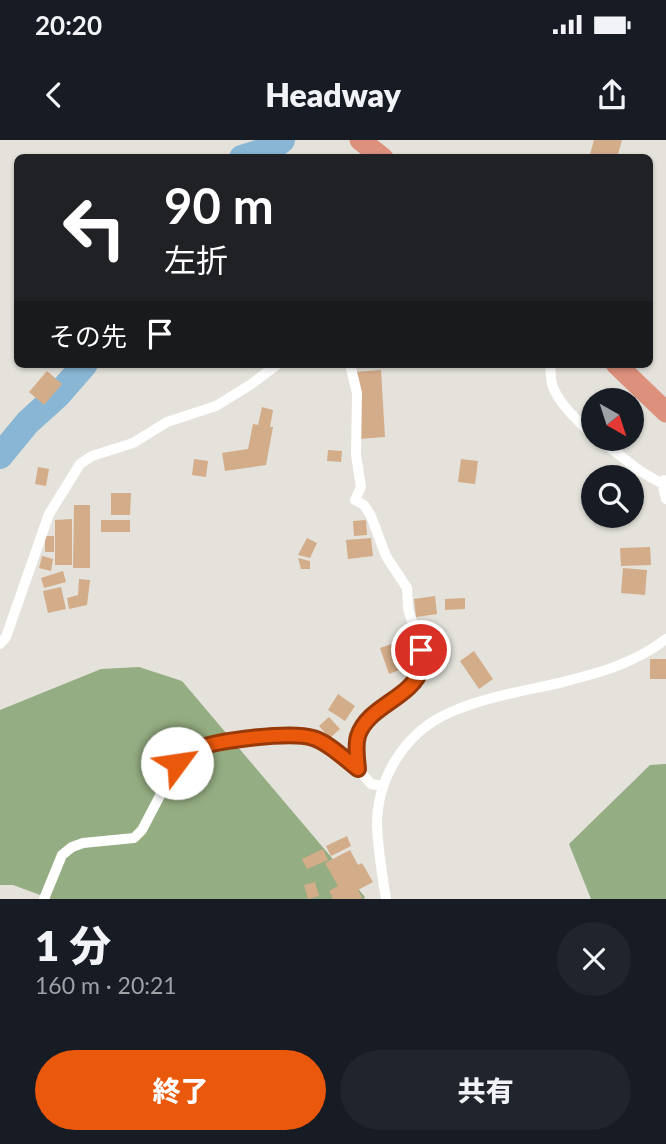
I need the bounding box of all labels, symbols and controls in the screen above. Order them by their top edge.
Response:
text: 20:20 [35,9,102,41]
text: Headway [265,75,401,114]
icon: back [35,76,73,114]
icon: share [593,76,631,114]
text: 90 m [164,176,274,234]
icon: left [49,182,140,273]
text: 左折 [164,240,228,279]
icon: arrive [141,315,179,353]
text: その先 [49,320,127,352]
north arrow [581,388,644,452]
map controls [581,388,644,528]
button: search [581,465,644,528]
pin [391,620,451,680]
icon: arrive [402,631,440,669]
position arrow [140,726,214,800]
text: 1 分 [35,920,111,970]
button: close [557,922,631,996]
text: 160 m · 20:21 [35,971,177,999]
button: 終了 [35,1050,326,1130]
button: 共有 [340,1050,631,1130]

